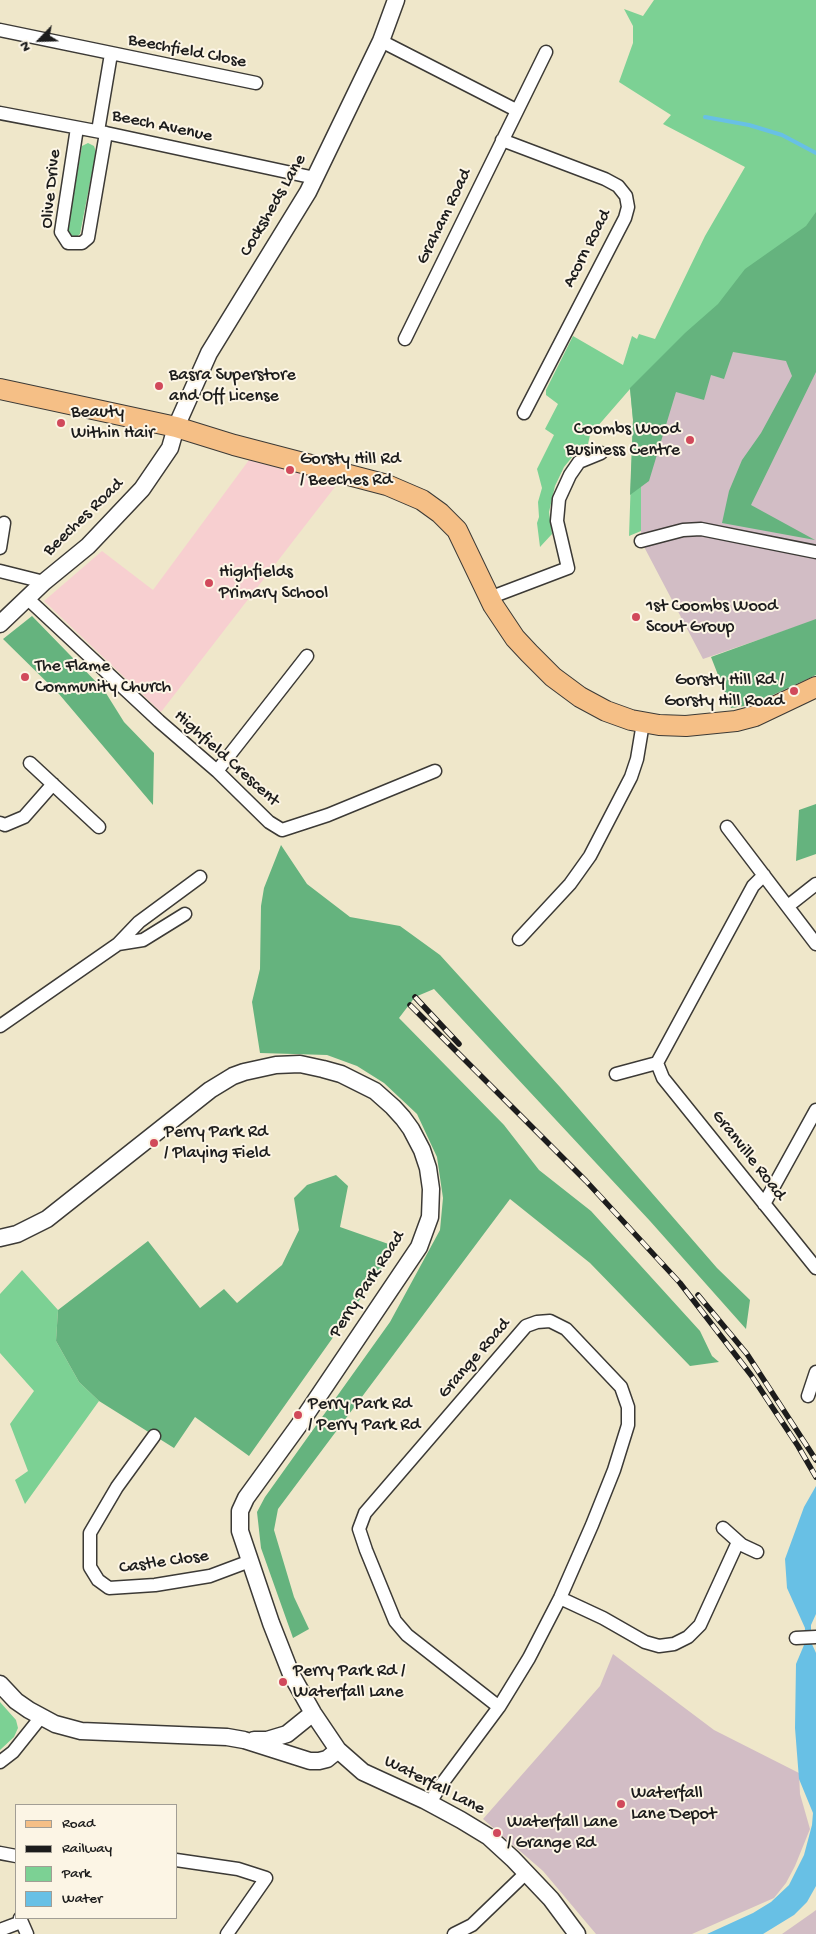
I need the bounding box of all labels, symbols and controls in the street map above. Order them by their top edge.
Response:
north arrow [15,15,65,65]
street label: Beechfield Close [126,30,248,74]
text: N [16,39,35,54]
street label: Beech Avenue [110,106,214,148]
street label: Olive Drive [37,148,67,230]
street label: Cocksheds Lane [236,151,312,261]
street label: Graham Road [413,166,477,268]
street label: Acorn Road [559,206,617,292]
place label: Basra Superstore and Off License [169,365,296,408]
marker: Basra Superstore and Off License [153,380,165,392]
place label: Beauty Within Hair [71,402,154,444]
marker: Beauty Within Hair [55,417,67,429]
place label: Coombs Wood Business Centre [566,419,680,462]
marker: Coombs Wood Business Centre [684,434,696,446]
place label: Gorsty Hill Rd / Beeches Rd [300,449,401,492]
marker: Gorsty Hill Rd / Beeches Rd [284,464,296,476]
street label: Beeches Road [39,474,129,562]
place label: Highfields Primary School [219,562,328,604]
marker: Highfields Primary School [203,577,215,589]
place label: 1st Coombs Wood Scout Group [646,596,778,638]
marker: 1st Coombs Wood Scout Group [630,611,642,623]
place label: The Flame Community Church [35,656,171,699]
place label: Gorsty Hill Rd / Gorsty Hill Road [664,670,784,712]
marker: The Flame Community Church [19,671,31,683]
marker: Gorsty Hill Rd / Gorsty Hill Road [788,685,800,697]
street label: Highfield Crescent [169,706,283,812]
street label: Granville Road [706,1106,790,1206]
place label: Perry Park Rd / Playing Field [164,1122,269,1164]
marker: Perry Park Rd / Playing Field [148,1137,160,1149]
street label: Perry Park Road [325,1228,411,1342]
street label: Grange Road [434,1314,516,1404]
place label: Perry Park Rd / Perry Park Rd [308,1394,420,1436]
marker: Perry Park Rd / Perry Park Rd [292,1409,304,1421]
street label: Castle Close [118,1546,210,1580]
place label: Perry Park Rd / Waterfall Lane [293,1661,405,1704]
marker: Perry Park Rd / Waterfall Lane [277,1676,289,1688]
street label: Waterfall Lane [380,1751,488,1821]
place label: Waterfall Lane Depot [631,1783,716,1826]
marker: Waterfall Lane Depot [615,1798,627,1810]
legend [15,1804,178,1919]
place label: Waterfall Lane / Grange Rd [507,1812,617,1855]
text: Road [62,1815,95,1833]
marker: Waterfall Lane / Grange Rd [491,1827,503,1839]
text: Railway [62,1840,112,1858]
text: Park [62,1865,91,1883]
text: Water [62,1890,102,1908]

